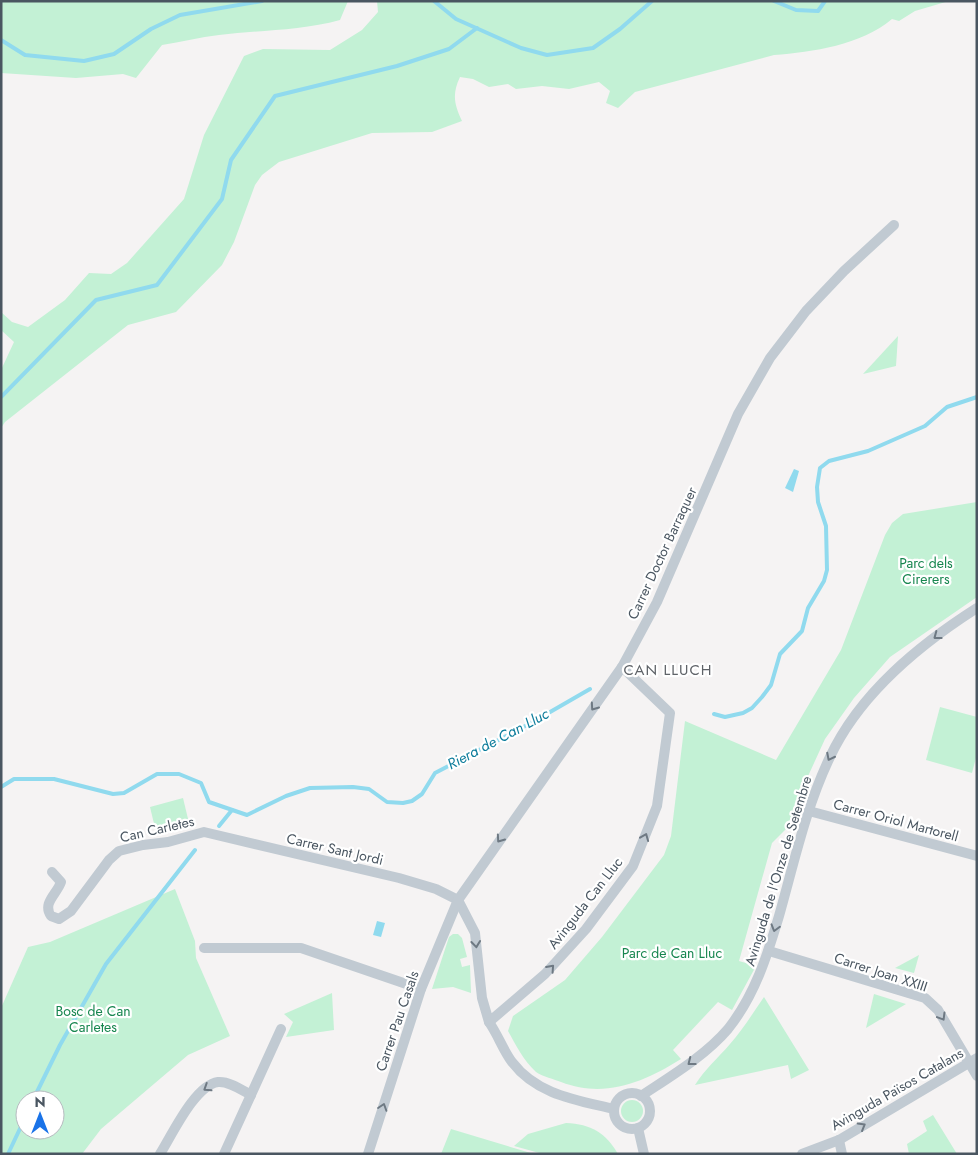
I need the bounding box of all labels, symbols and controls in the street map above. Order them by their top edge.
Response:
street label: Carrer Doctor Barraquer [623,483,702,622]
park label: Parc dels Cirerers [899,553,953,589]
one-way arrow [933,630,943,639]
district label: CAN LLUCH [624,659,712,681]
one-way arrow [591,701,600,711]
water label: Riera de Can Lluc [443,703,553,775]
one-way arrow [826,751,836,760]
street label: Avinguda de l'Onze de Setembre [740,774,816,968]
street label: Carrer Oriol Martorell [831,794,961,846]
street label: Can Carletes [118,811,196,847]
street label: Carrer Sant Jordi [285,828,385,870]
one-way arrow [639,833,649,842]
one-way arrow [497,834,506,843]
street label: Avinguda Can Lluc [543,853,627,953]
one-way arrow [771,923,781,931]
one-way arrow [470,940,481,948]
park label: Parc de Can Lluc [622,943,722,963]
street label: Carrer Joan XXIII [832,947,930,997]
one-way arrow [545,964,554,973]
street label: Carrer Pau Casals [370,968,424,1074]
park label: Bosc de Can Carletes [55,1001,131,1037]
one-way arrow [935,1011,945,1020]
street label: Avinguda Països Catalans [827,1043,967,1135]
one-way arrow [687,1056,696,1065]
one-way arrow [203,1082,212,1091]
north arrow [15,1090,65,1140]
text: N [34,1092,46,1112]
one-way arrow [377,1104,387,1112]
one-way arrow [856,1122,865,1132]

